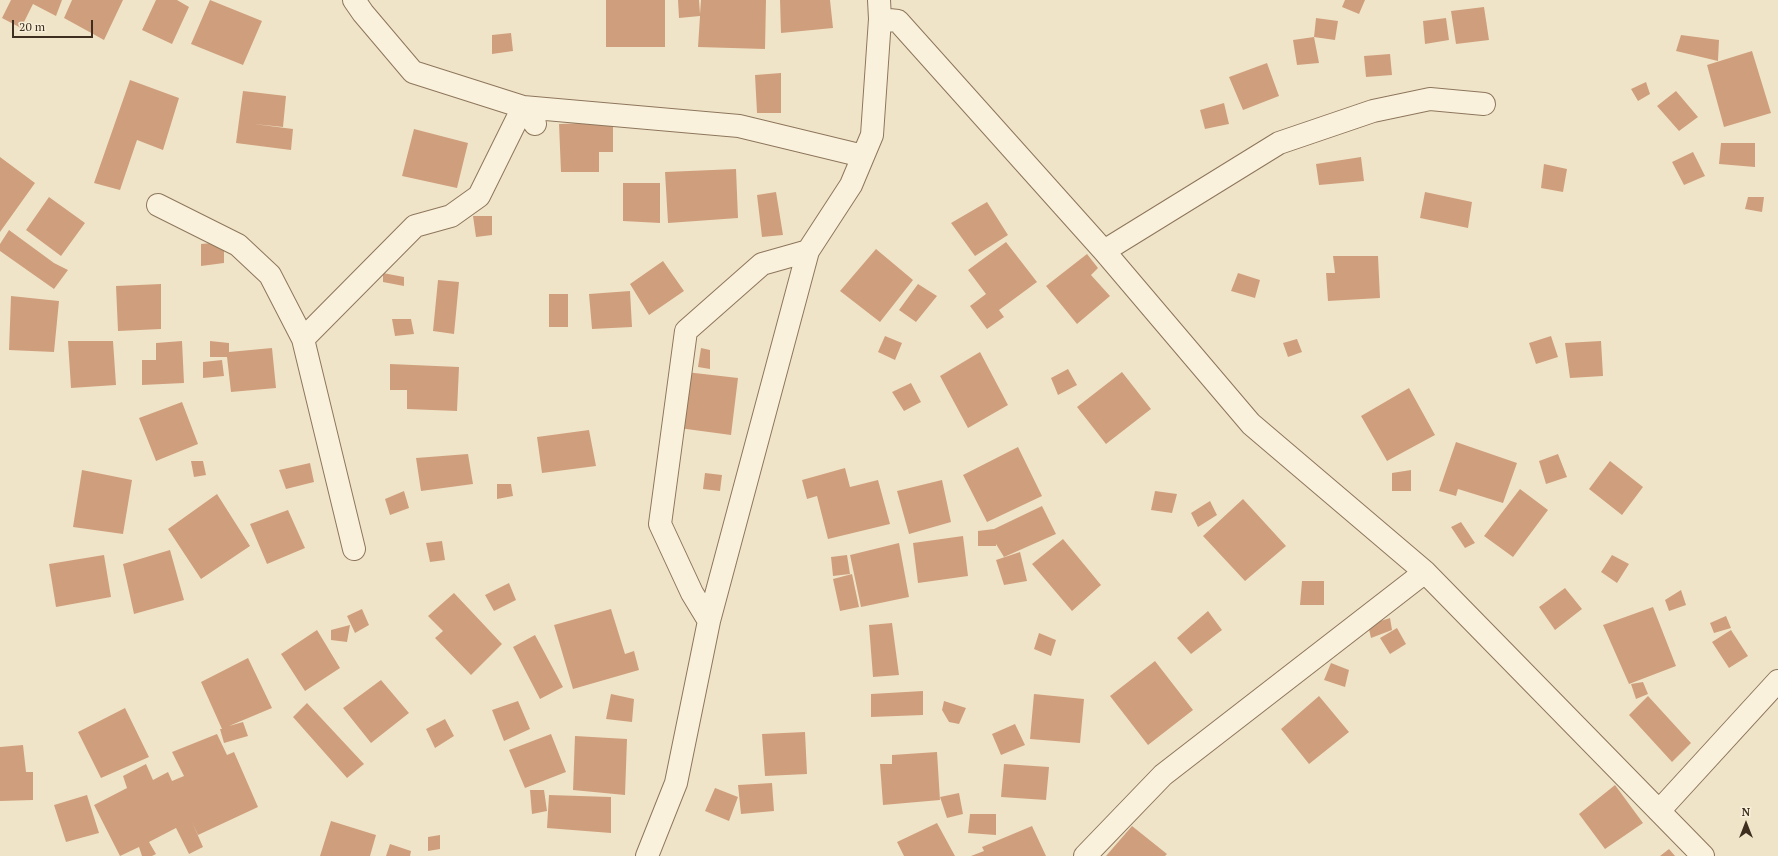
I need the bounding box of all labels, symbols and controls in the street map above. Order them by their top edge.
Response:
scale bar [14,12,95,38]
text: 20 m [19,19,45,34]
north arrow [1726,804,1766,844]
text: N [1742,805,1750,819]

